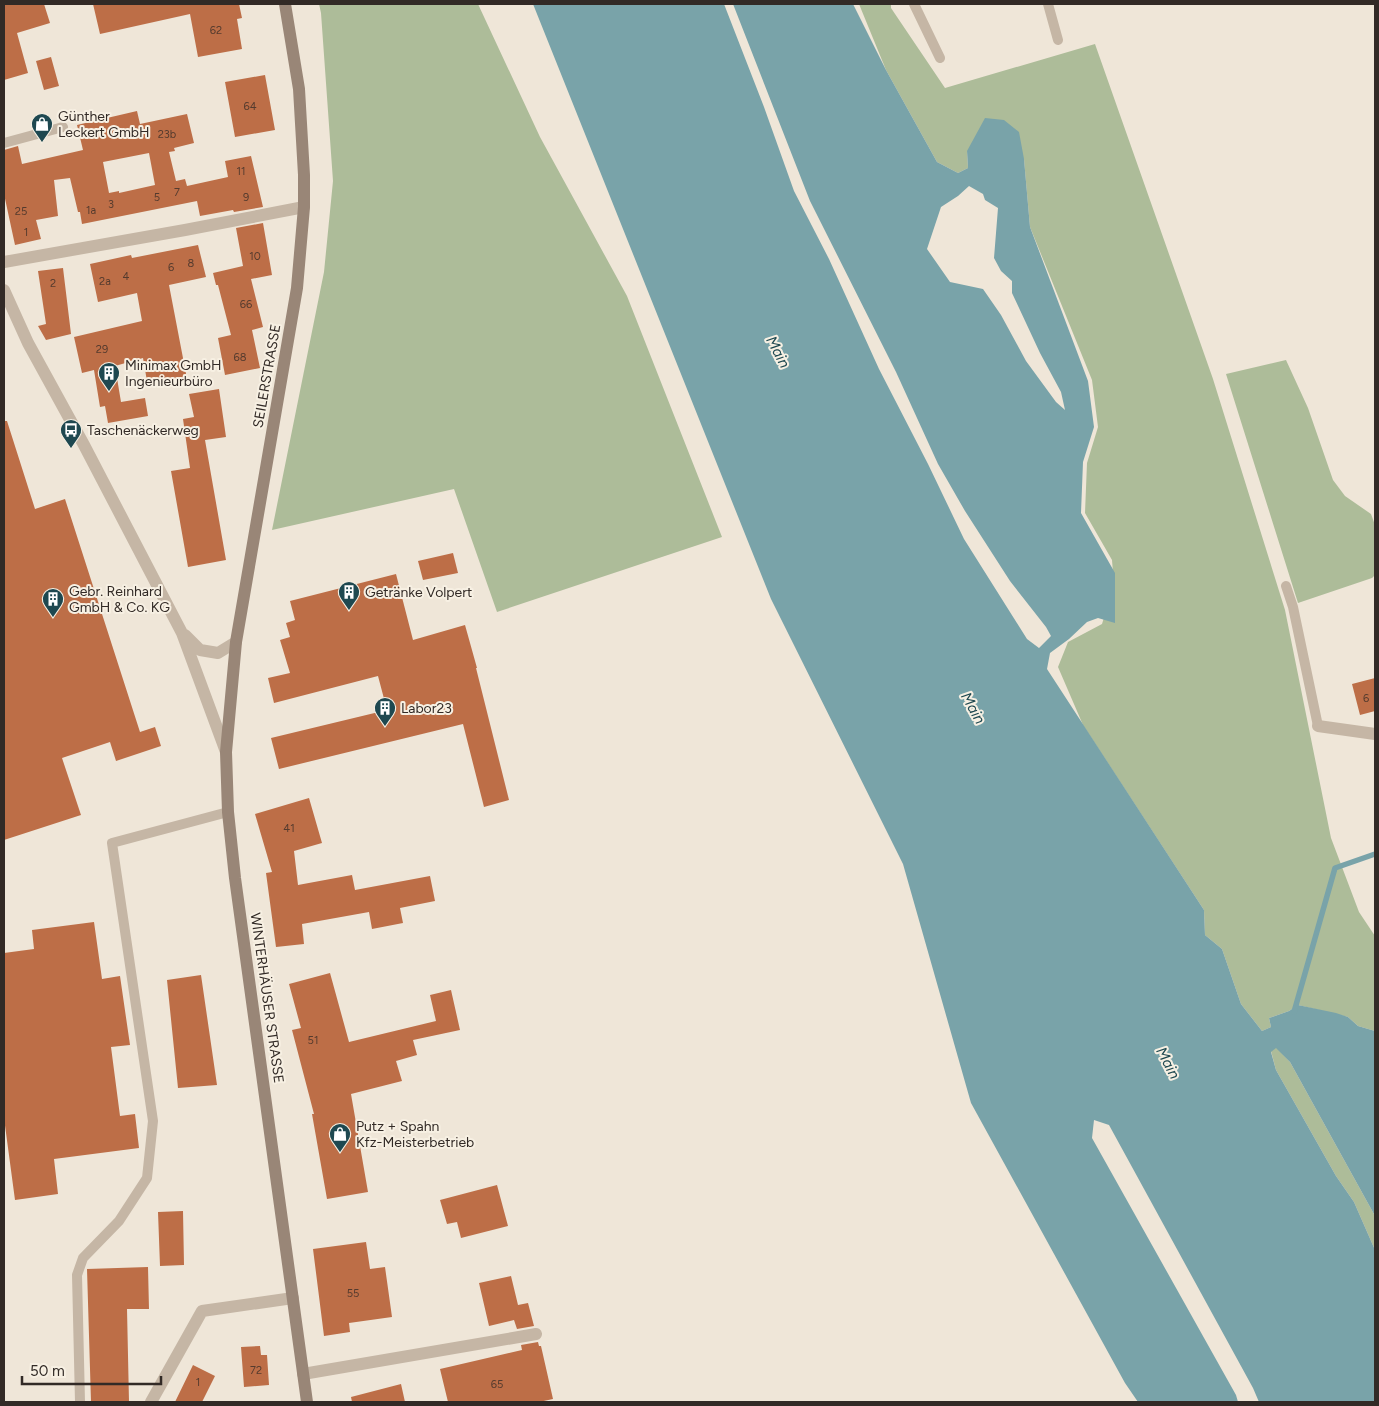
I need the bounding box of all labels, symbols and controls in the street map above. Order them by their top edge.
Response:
house number: 62 [210,24,222,37]
house number: 64 [243,100,257,113]
place label: Günther Leckert GmbH [58,108,150,141]
shop icon: Günther Leckert GmbH [30,112,54,143]
house number: 23b [158,128,176,141]
house number: 11 [236,165,246,178]
house number: 7 [174,186,180,199]
house number: 5 [154,191,160,204]
house number: 9 [243,191,249,204]
house number: 3 [108,198,114,211]
house number: 1a [86,204,96,217]
house number: 25 [15,205,27,218]
house number: 1 [24,226,28,239]
house number: 10 [249,250,261,263]
house number: 8 [188,257,195,270]
house number: 6 [168,261,174,274]
house number: 4 [123,270,130,283]
house number: 2a [99,275,111,288]
house number: 2 [50,277,56,290]
house number: 66 [240,298,252,311]
street label: SEILERSTRASSE [250,323,284,429]
water label: Main [762,333,794,371]
house number: 29 [96,343,108,356]
house number: 68 [234,351,247,364]
place label: Minimax GmbH Ingenieurbüro [125,357,222,390]
building icon: Minimax GmbH Ingenieurbüro [97,361,121,392]
bus stop icon: Taschenäckerweg [59,418,83,449]
place label: Taschenäckerweg [87,422,199,439]
building icon: Getränke Volpert [337,580,361,611]
place label: Gebr. Reinhard GmbH & Co. KG [69,583,170,616]
place label: Getränke Volpert [365,584,472,601]
building icon: Gebr. Reinhard GmbH & Co. KG [41,587,65,618]
water label: Main [957,689,989,727]
house number: 6 [1363,692,1369,705]
building icon: Labor23 [373,696,397,727]
place label: Labor23 [401,700,452,717]
house number: 41 [283,822,295,835]
street label: WINTERHÄUSER STRASSE [247,912,287,1084]
house number: 51 [308,1034,318,1047]
water label: Main [1152,1044,1184,1082]
place label: Putz + Spahn Kfz-Meisterbetrieb [356,1118,474,1151]
shop icon: Putz + Spahn Kfz-Meisterbetrieb [328,1122,352,1153]
house number: 55 [347,1287,359,1300]
scale bar [22,1354,161,1386]
text: 50 m [30,1362,65,1380]
house number: 72 [250,1364,262,1377]
house number: 1 [196,1376,200,1389]
house number: 65 [491,1378,503,1391]

